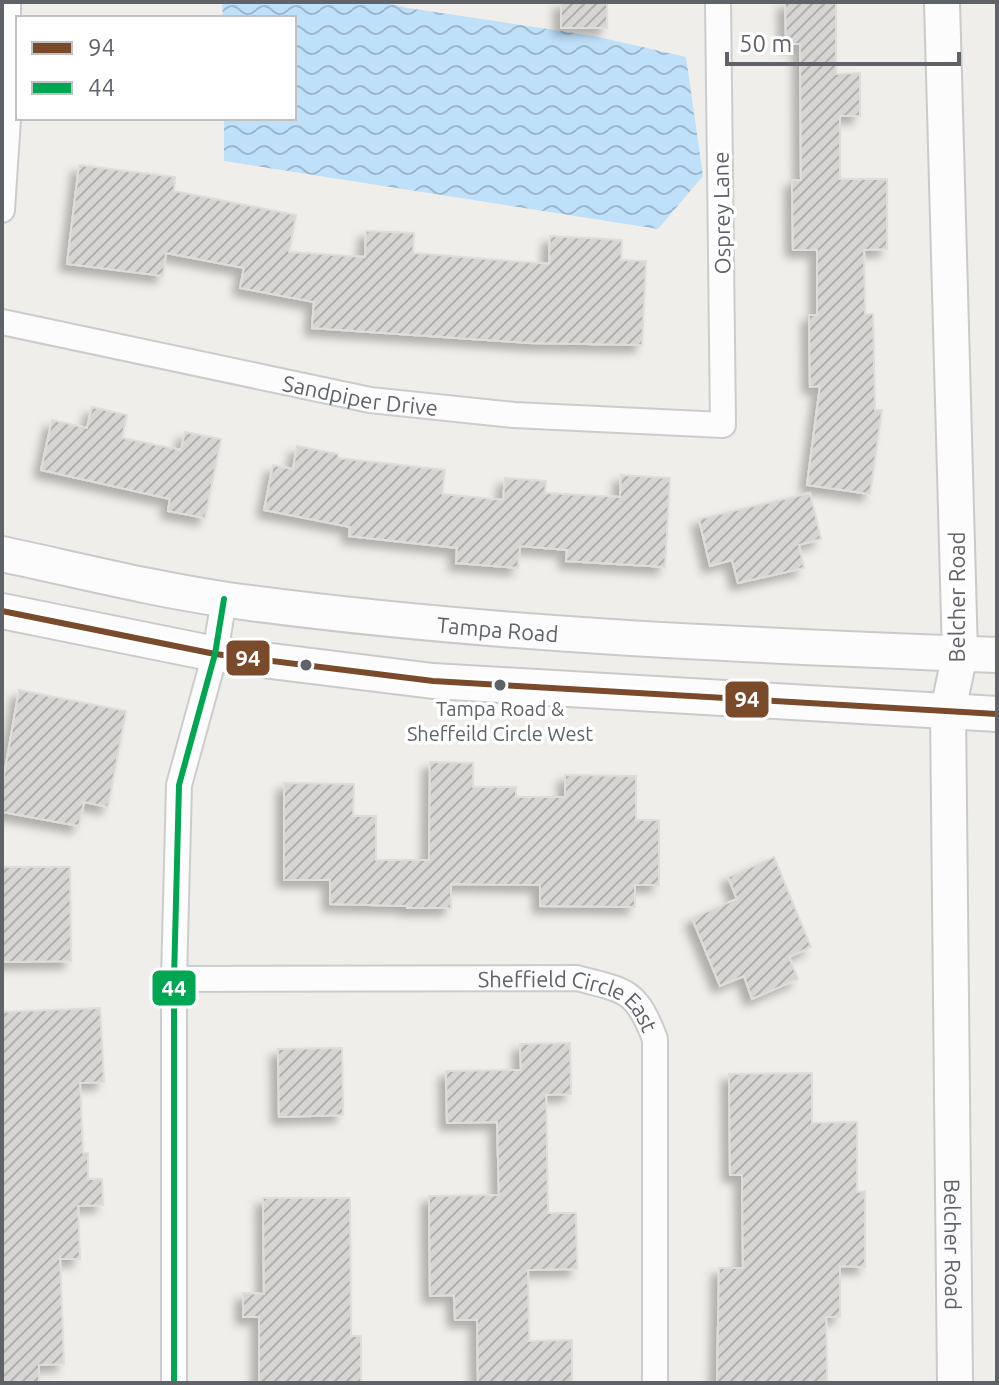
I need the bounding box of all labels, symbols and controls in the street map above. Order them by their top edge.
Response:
legend [16,16,296,120]
scale bar [727,16,959,66]
text: 50 m [739,30,792,57]
text: 94 [88,34,115,61]
text: 44 [88,74,115,101]
street label: Osprey Lane [707,151,735,275]
street label: Sandpiper Drive [281,369,439,420]
street label: Belcher Road [944,532,969,662]
street label: Tampa Road [436,611,559,646]
line badge: 94 [225,639,271,677]
text: 94 [236,645,260,670]
unlabelled marker [298,657,314,673]
marker: Tampa Road & Sheffeild Circle West [492,677,508,693]
line badge: 94 [724,680,770,719]
text: 94 [735,686,759,711]
place label: Tampa Road & Sheffeild Circle West [407,697,593,745]
street label: Sheffield Circle East [478,965,663,1036]
line badge: 44 [151,969,197,1007]
text: 44 [162,975,186,1000]
street label: Belcher Road [940,1179,967,1310]

